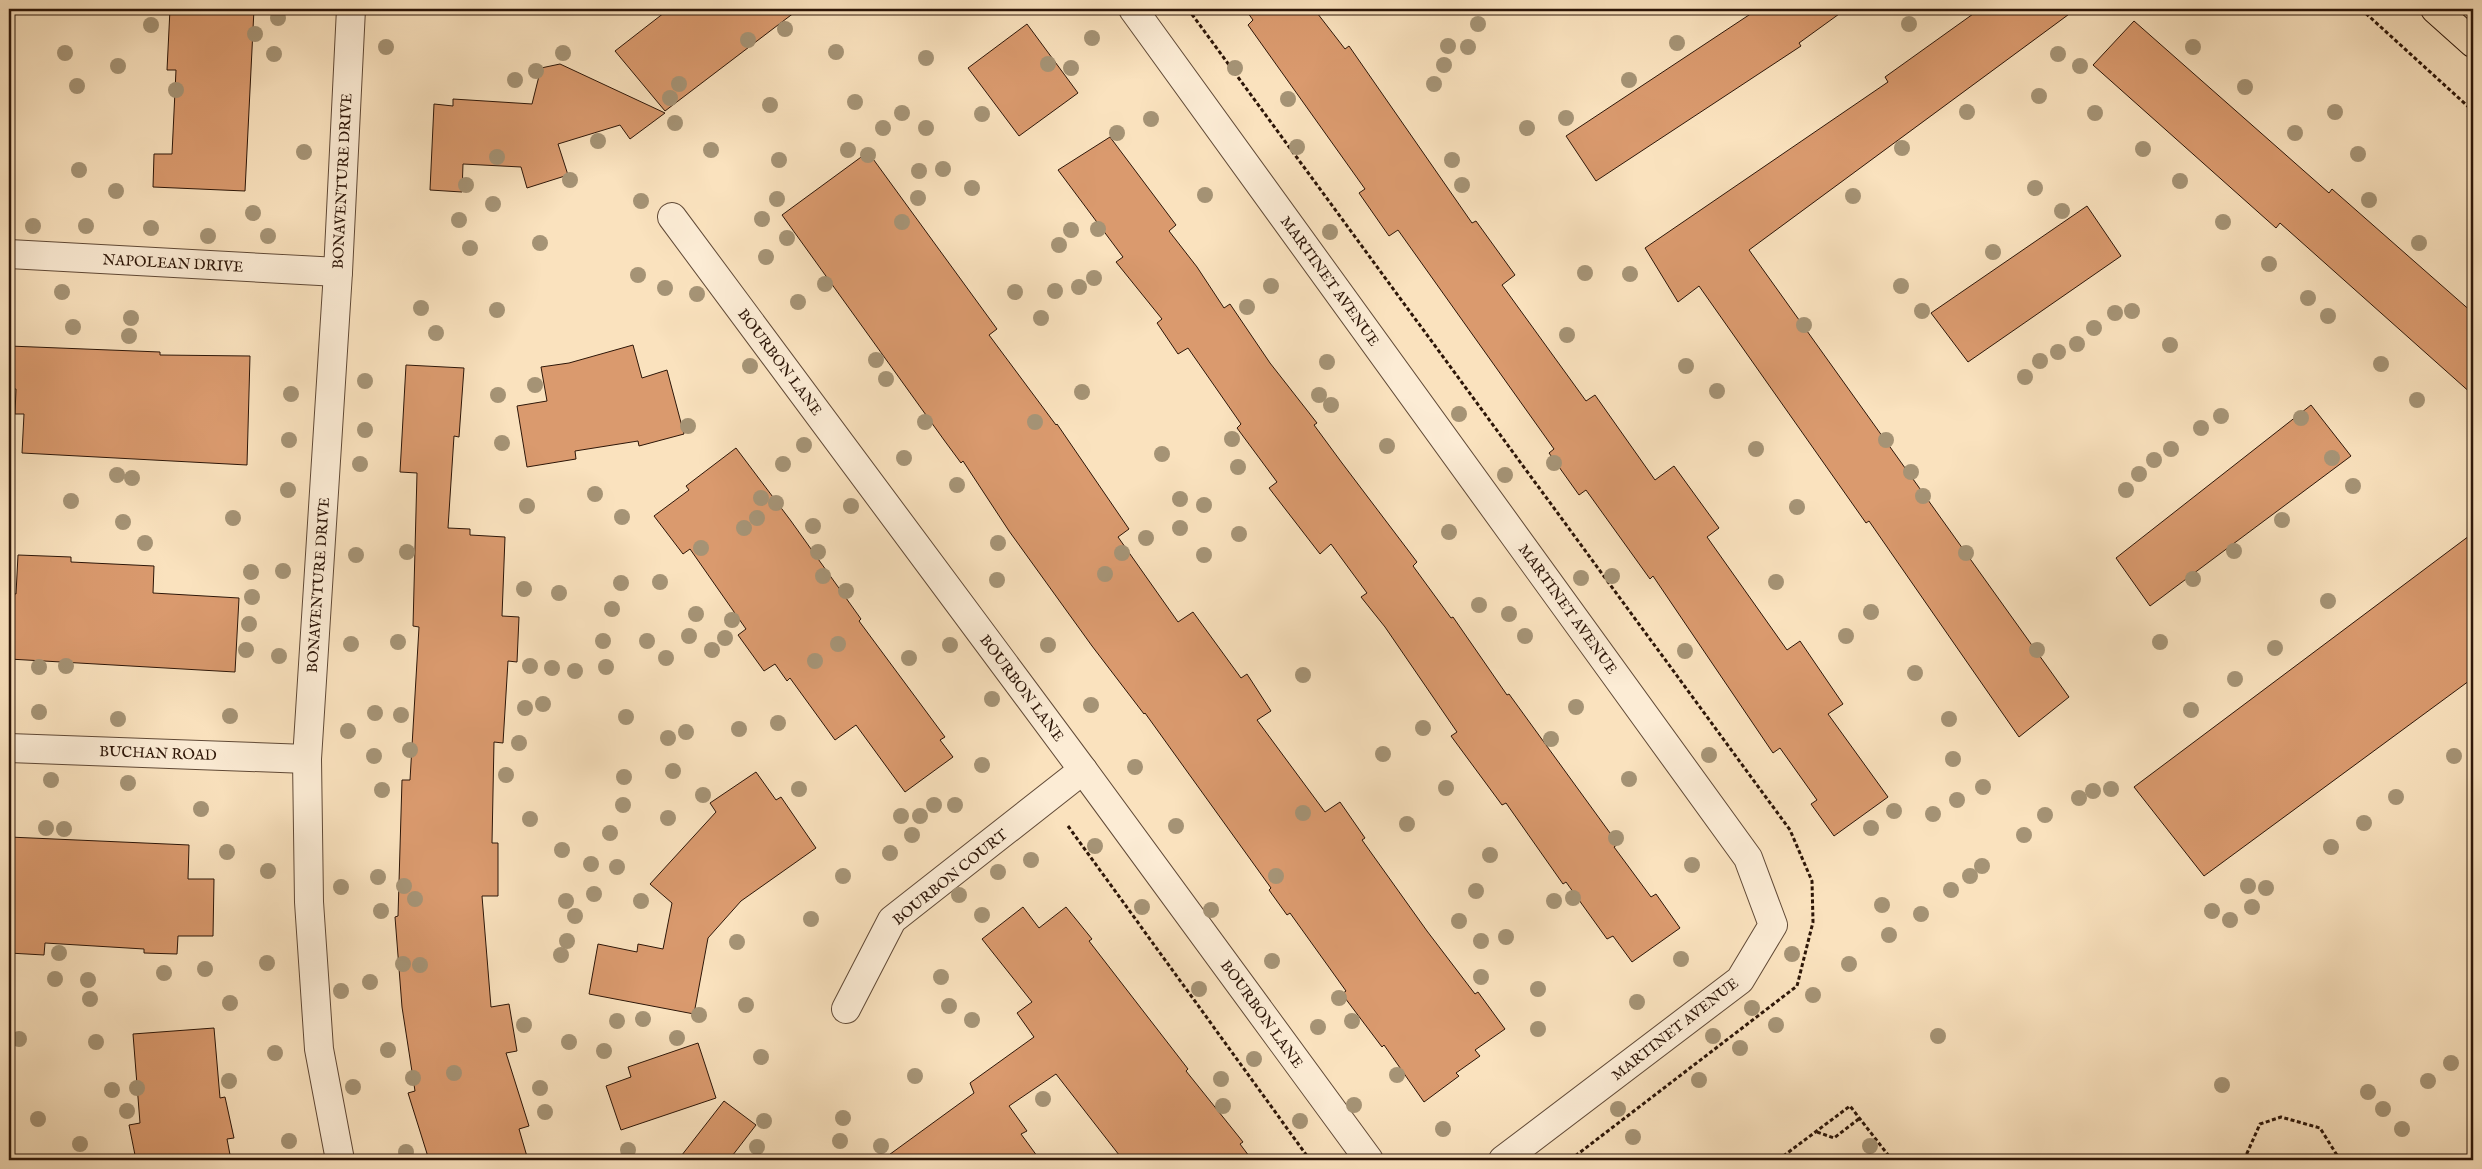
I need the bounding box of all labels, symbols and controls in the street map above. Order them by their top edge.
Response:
street label: BONAVENTURE DRIVE [328,93,357,269]
street label: MARTINET AVENUE [1276,213,1383,350]
street label: NAPOLEAN DRIVE [102,250,244,277]
street label: BOURBON LANE [733,305,826,419]
street label: BONAVENTURE DRIVE [303,497,334,673]
street label: MARTINET AVENUE [1514,541,1621,678]
street label: BOURBON LANE [975,631,1068,745]
street label: BUCHAN ROAD [99,742,217,765]
street label: BOURBON COURT [889,825,1012,930]
street label: BOURBON LANE [1216,957,1307,1072]
street label: MARTINET AVENUE [1608,974,1743,1085]

